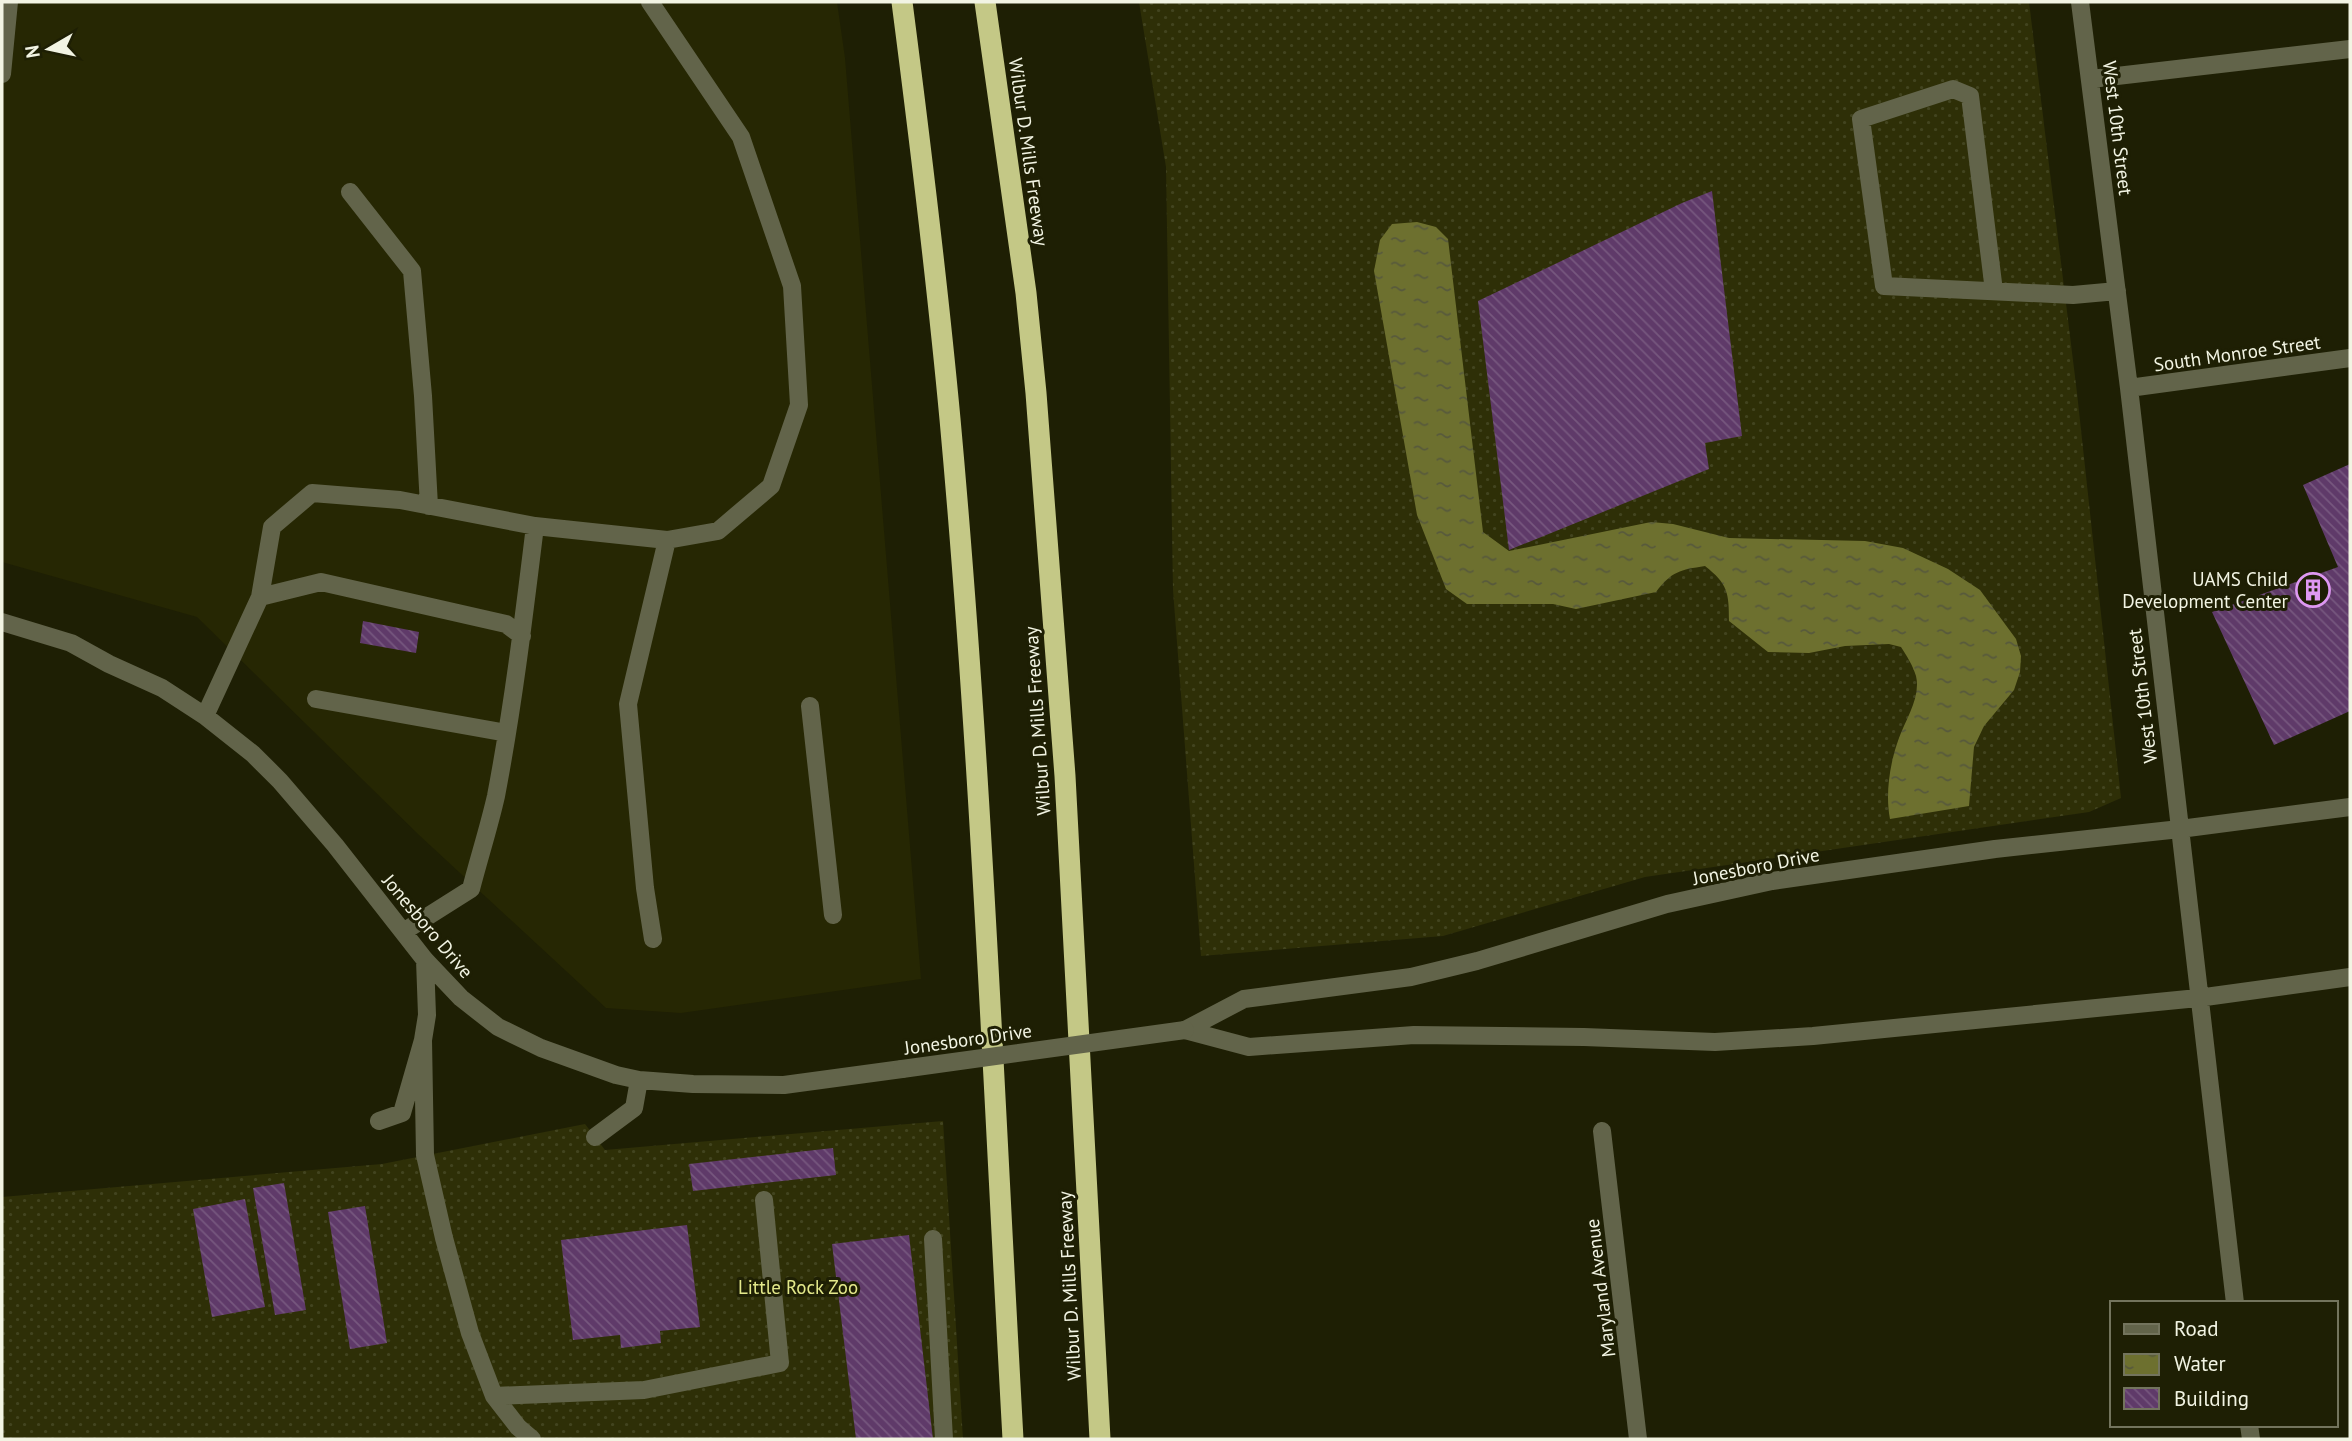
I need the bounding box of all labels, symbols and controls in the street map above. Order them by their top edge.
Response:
north arrow [14,14,84,84]
text: N [19,44,45,60]
street label: Wilbur D. Mills Freeway [1004,56,1054,248]
street label: West 10th Street [2098,59,2138,197]
street label: South Monroe Street [2152,329,2322,377]
place label: UAMS Child Development Center [2122,567,2289,613]
building icon: UAMS Child Development Center [2294,571,2332,609]
street label: Wilbur D. Mills Freeway [1018,625,1056,816]
street label: West 10th Street [2122,627,2162,765]
street label: Jonesboro Drive [1690,842,1821,890]
street label: Jonesboro Drive [377,868,478,983]
street label: Jonesboro Drive [902,1018,1033,1060]
street label: Wilbur D. Mills Freeway [1052,1191,1086,1381]
street label: Maryland Avenue [1580,1217,1620,1359]
park label: Little Rock Zoo [738,1275,858,1299]
legend [2110,1301,2338,1427]
text: Road [2174,1315,2218,1342]
text: Water [2174,1350,2226,1377]
text: Building [2174,1385,2249,1412]

